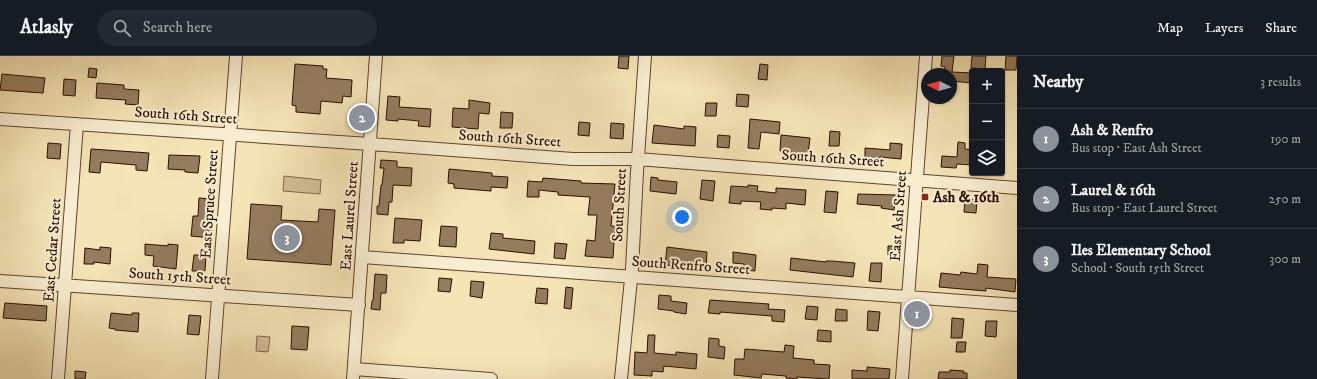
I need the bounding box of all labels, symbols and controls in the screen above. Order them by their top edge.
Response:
search box [97,10,377,46]
text: Atlasly [20,16,73,39]
icon: search [111,17,133,39]
text: Search here [143,18,212,37]
text: Map [1157,19,1183,37]
text: Layers [1205,19,1243,37]
text: Share [1265,19,1297,37]
north arrow [921,68,957,104]
map controls [969,68,1005,176]
button: + [969,68,1005,104]
text: Nearby [1033,71,1083,93]
text: 3 results [1260,74,1301,90]
street label: South 16th Street [134,102,238,129]
pin: 2 [349,103,375,133]
button: − [969,104,1005,140]
text: Ash & Renfro [1071,121,1153,140]
street label: South 16th Street [458,125,562,152]
text: 1 [1044,131,1048,147]
text: 190 m [1270,131,1301,147]
button: layers [969,140,1005,176]
text: Bus stop · East Ash Street [1071,140,1202,156]
street label: South 16th Street [781,145,885,172]
street label: East Spruce Street [196,149,223,259]
street label: East Laurel Street [336,161,363,271]
street label: South Street [608,168,631,242]
street label: East Ash Street [886,170,911,262]
text: Laurel & 16th [1071,181,1156,200]
place label: Ash & 16th [932,188,999,207]
text: 2 [1043,191,1049,207]
text: 250 m [1269,191,1301,207]
marker: Ash & 16th [920,192,930,202]
street label: East Cedar Street [39,197,66,303]
text: Bus stop · East Laurel Street [1071,200,1218,216]
your location [672,207,692,227]
pin: 3 [274,223,300,253]
text: Iles Elementary School [1071,241,1211,260]
text: 3 [1044,251,1048,267]
text: 300 m [1270,251,1301,267]
street label: South Renfro Street [631,252,751,279]
text: School · South 15th Street [1071,260,1204,276]
street label: South 15th Street [128,263,232,290]
pin: 1 [904,299,930,329]

